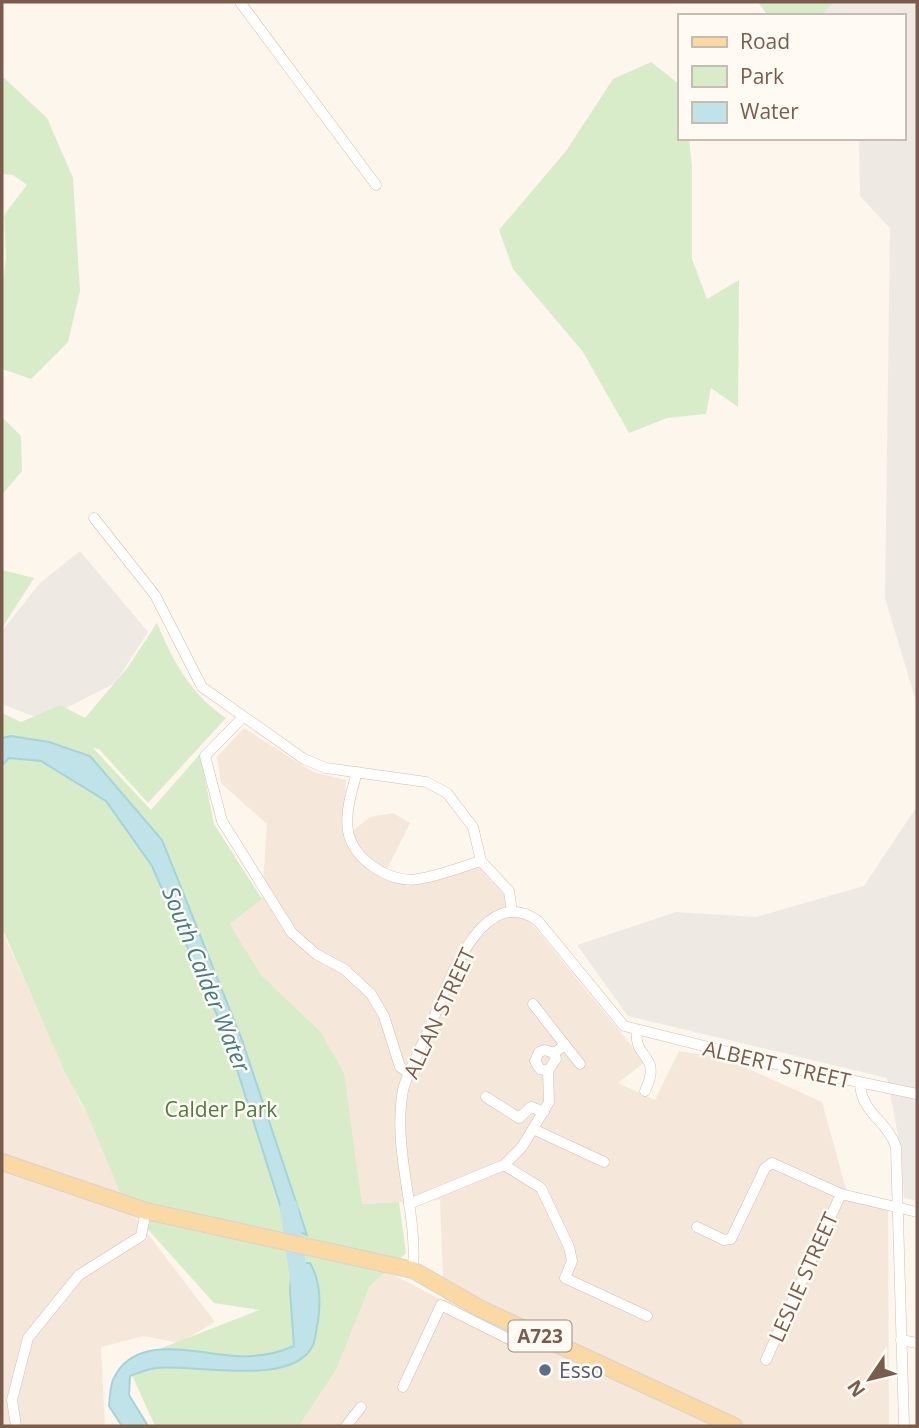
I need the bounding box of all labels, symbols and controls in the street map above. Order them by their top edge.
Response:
legend [678,14,905,140]
text: Road [740,27,790,55]
text: Park [740,62,784,90]
text: Water [740,97,799,125]
water label: South Calder Water [155,881,259,1077]
street label: ALLAN STREET [397,943,482,1083]
street label: ALBERT STREET [701,1033,854,1095]
park label: Calder Park [165,1095,277,1123]
street label: LESLIE STREET [762,1207,844,1346]
road number: A723 [508,1320,572,1352]
north arrow [835,1344,905,1414]
place label: Esso [559,1356,603,1384]
marker: Esso [537,1362,553,1378]
text: N [841,1375,871,1403]

